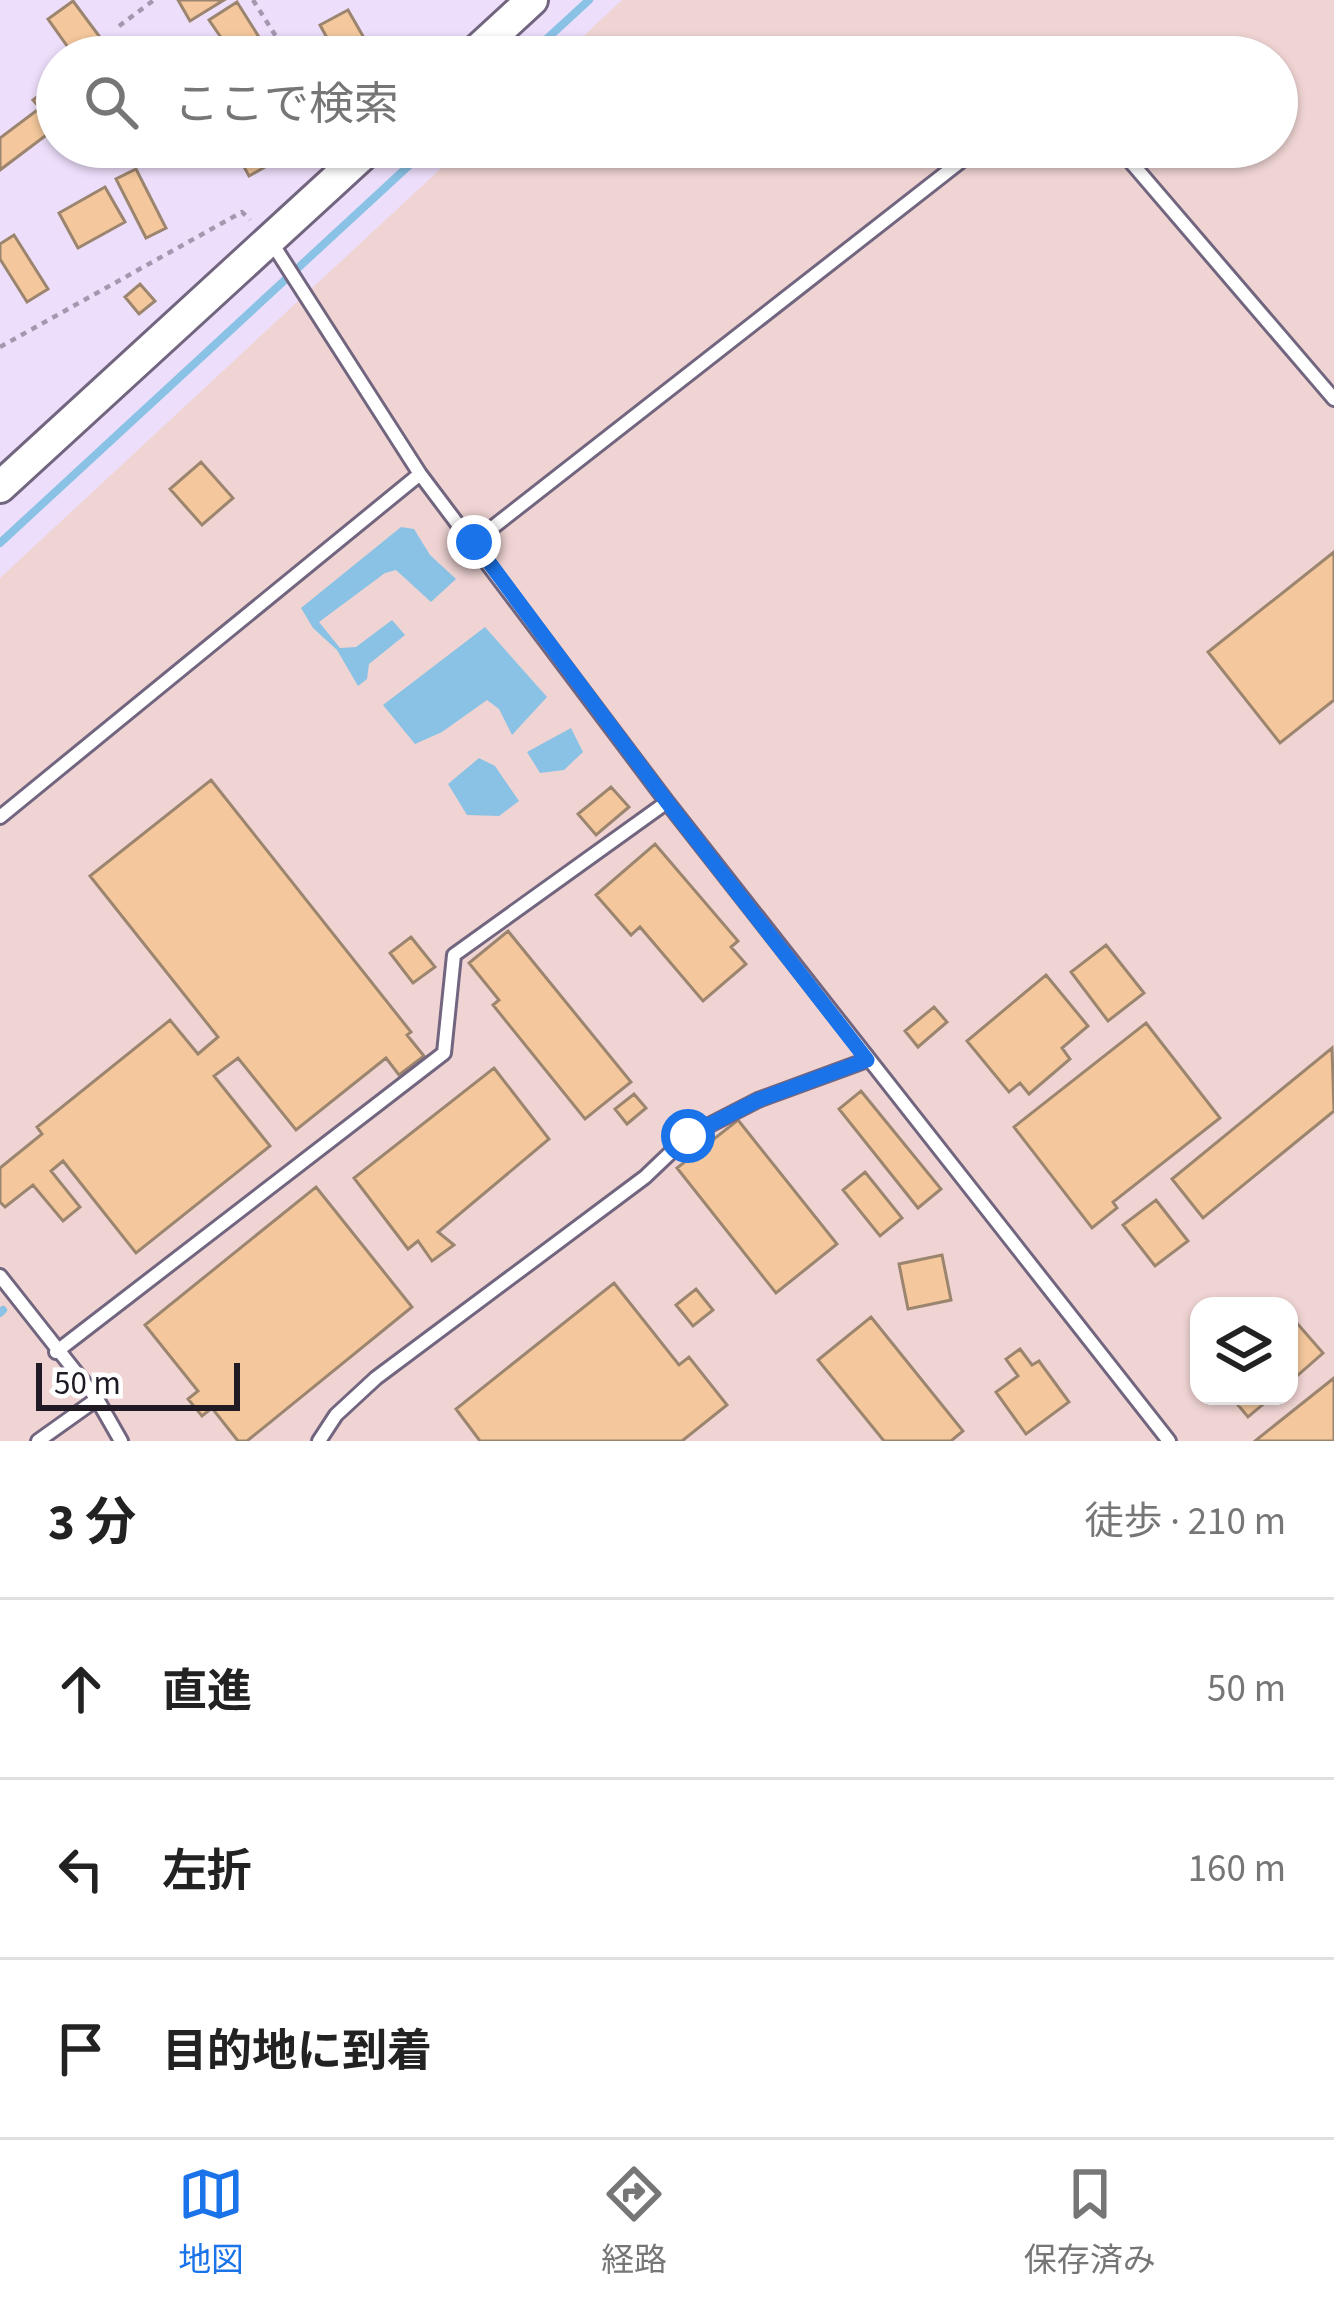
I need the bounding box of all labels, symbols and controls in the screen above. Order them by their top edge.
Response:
search box [36,36,1298,168]
icon: search [78,69,144,135]
text: ここで検索 [174,73,399,137]
route end [447,515,501,569]
route start [661,1109,715,1163]
map controls [1190,1297,1298,1405]
button: layers [1190,1297,1298,1405]
scale bar [36,1357,240,1410]
text: 50 m [54,1360,121,1407]
text: 3 分 [48,1487,136,1559]
text: 徒歩 · 210 m [1084,1494,1286,1550]
icon: ahead [48,1656,114,1722]
text: 直進 [162,1660,252,1724]
text: 50 m [1207,1661,1286,1717]
icon: left [48,1836,114,1902]
text: 左折 [162,1840,252,1904]
text: 160 m [1188,1841,1286,1897]
icon: arrive [48,2016,114,2082]
text: 目的地に到着 [162,2020,432,2084]
tab: 地図 [178,2161,244,2284]
tab: 経路 [601,2161,667,2284]
tab: 保存済み [1024,2161,1156,2284]

